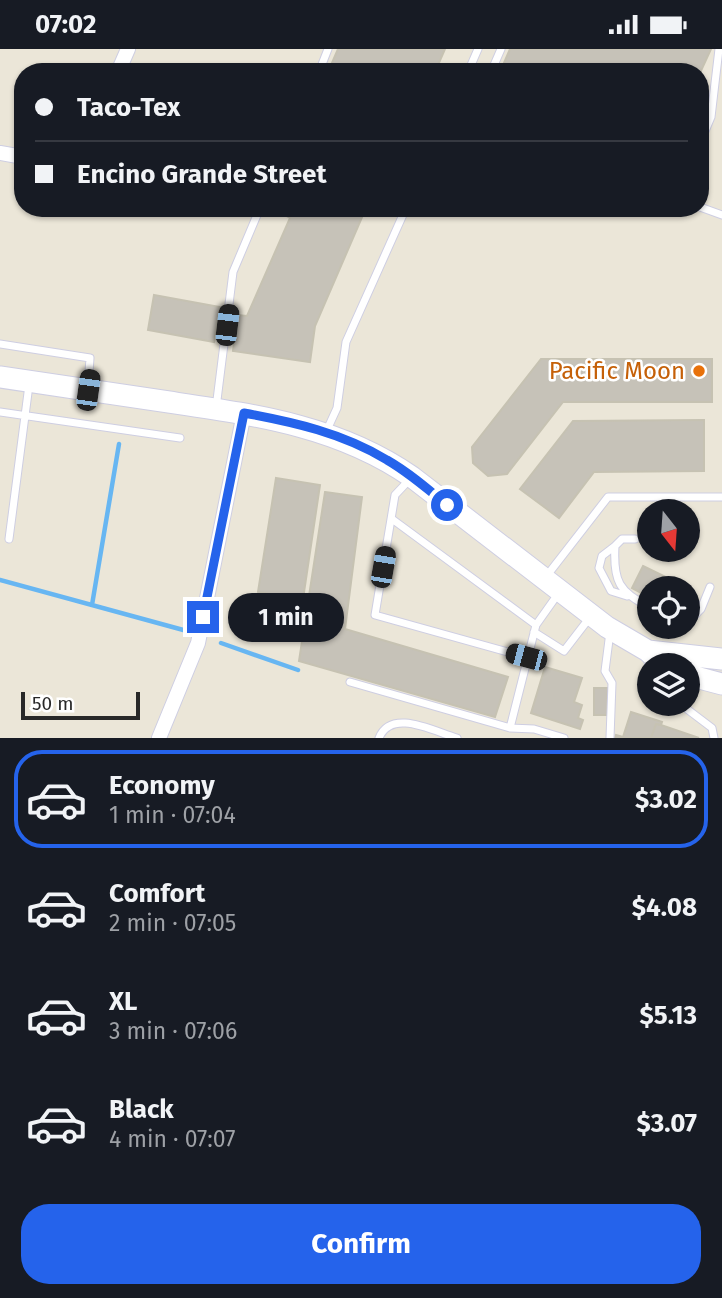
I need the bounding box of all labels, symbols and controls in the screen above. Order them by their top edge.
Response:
text: 07:02 [35,9,96,40]
text: Taco-Tex [77,92,180,123]
text: Encino Grande Street [77,159,327,190]
car [215,303,240,347]
place label: Pacific Moon [549,357,685,385]
marker: Pacific Moon [691,363,707,379]
car [75,368,102,412]
route start [431,489,463,521]
north arrow [637,499,700,562]
map controls [637,499,700,716]
car [370,544,397,590]
button: locate [637,576,700,639]
callout: 1 min [228,593,343,641]
route end [187,601,219,633]
text: 1 min [258,603,314,631]
car [503,641,550,673]
button: layers [637,653,700,716]
scale bar [21,689,140,721]
text: 50 m [32,692,73,715]
icon: car [25,768,88,831]
text: Economy [109,770,215,801]
text: $3.02 [635,784,697,815]
text: 1 min · 07:04 [109,801,236,829]
icon: car [25,876,88,939]
text: Comfort [109,878,205,909]
text: $4.08 [632,892,697,923]
text: 2 min · 07:05 [109,909,236,937]
icon: car [25,984,88,1047]
text: XL [109,986,137,1017]
text: $5.13 [640,1000,697,1031]
text: 3 min · 07:06 [109,1017,237,1045]
icon: car [25,1092,88,1155]
text: Black [109,1094,174,1125]
text: $3.07 [636,1108,697,1139]
text: 4 min · 07:07 [109,1125,235,1153]
button: Confirm [21,1204,701,1284]

